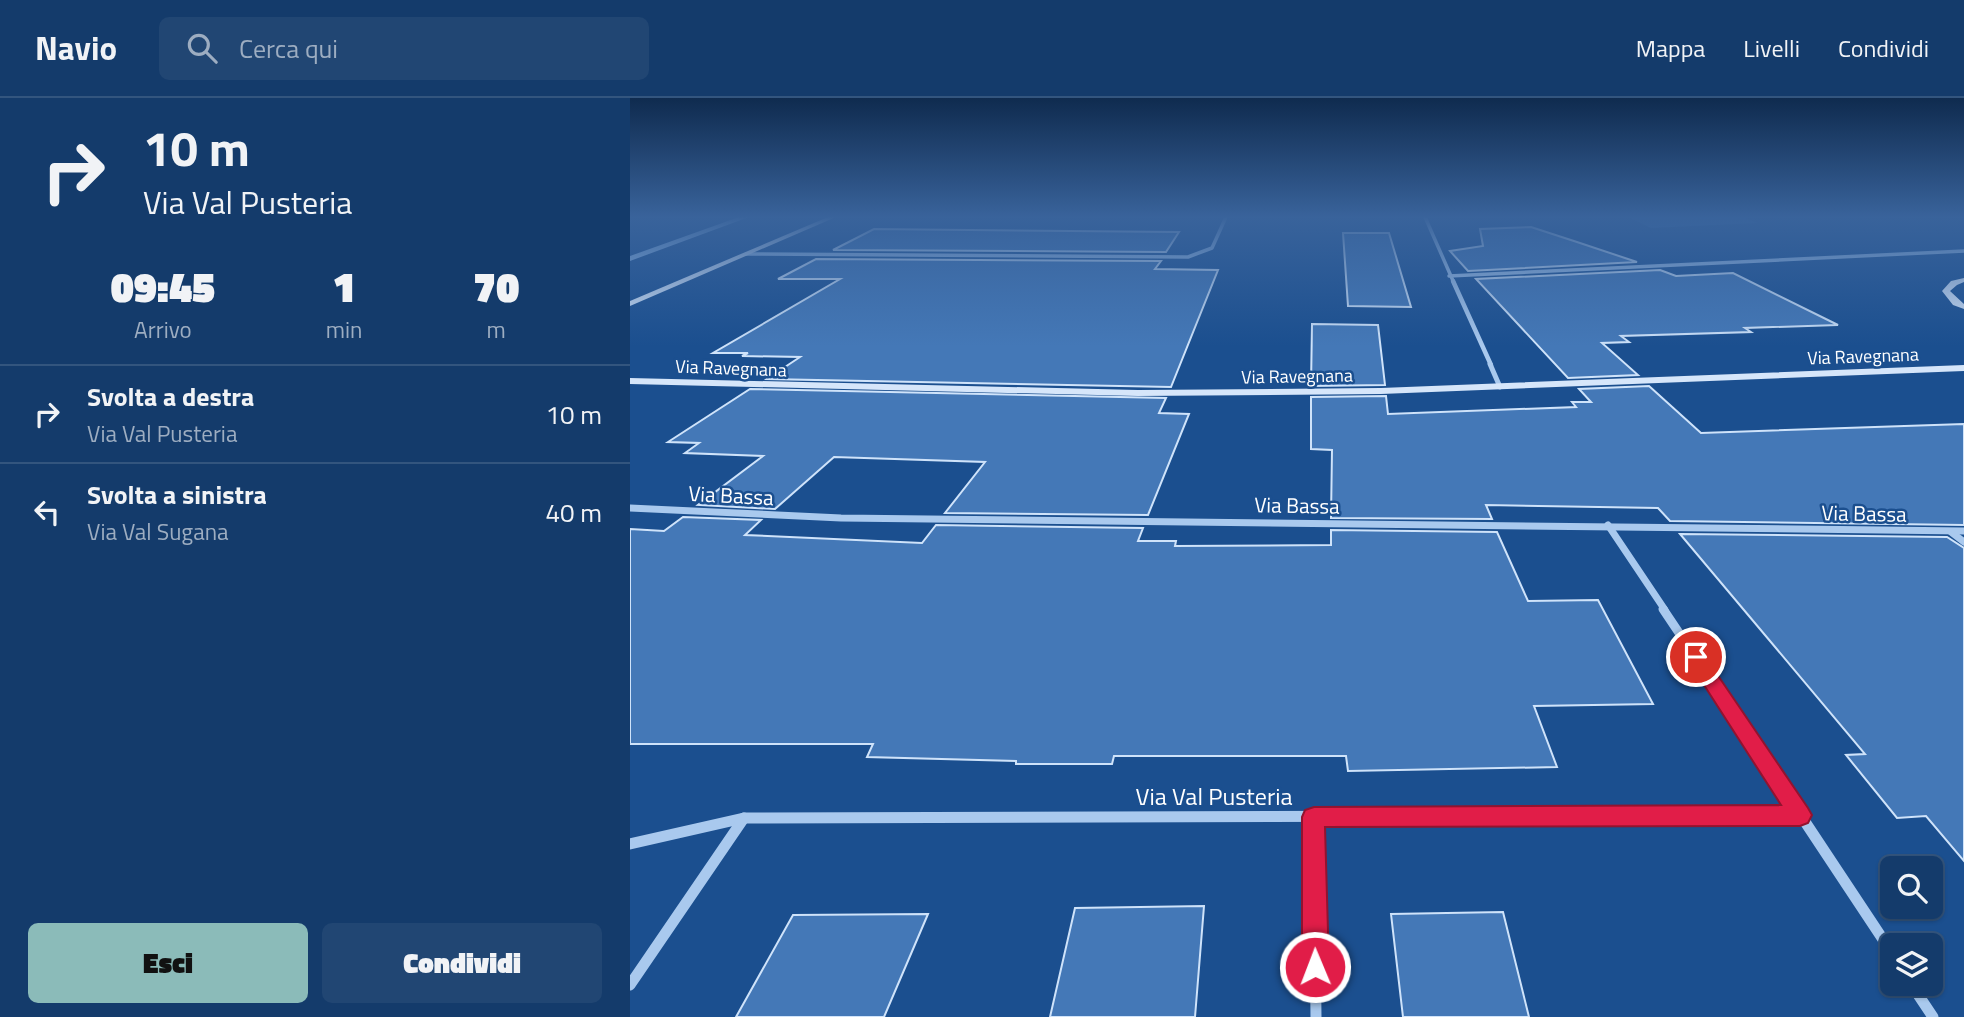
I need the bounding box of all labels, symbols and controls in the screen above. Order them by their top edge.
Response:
search box [159,17,649,80]
text: Navio [35,23,117,73]
icon: search [183,29,221,67]
text: Cerca qui [239,29,338,68]
text: Mappa [1636,30,1705,66]
text: Livelli [1743,30,1800,66]
text: Condividi [1838,30,1929,66]
text: 10 m [143,110,250,185]
icon: right [28,126,119,217]
text: Via Val Pusteria [143,178,352,226]
text: 09:45 [111,254,215,318]
text: 1 [333,254,356,318]
text: 70 [473,254,519,318]
text: Arrivo [134,312,192,347]
text: min [326,312,362,347]
text: m [487,312,506,347]
street label: Via Ravegnana [1807,341,1919,371]
street label: Via Ravegnana [675,353,787,383]
street label: Via Ravegnana [1241,362,1353,390]
text: Svolta a destra [87,377,254,416]
icon: right [28,395,66,433]
text: 10 m [545,395,602,434]
text: Via Val Pusteria [87,416,237,451]
text: Svolta a sinistra [87,475,267,514]
street label: Via Bassa [687,477,775,513]
street label: Via Bassa [1254,488,1340,522]
icon: left [28,493,66,531]
text: 40 m [545,493,602,532]
street label: Via Bassa [1821,496,1907,530]
text: Via Val Sugana [87,514,229,549]
pin [1666,627,1726,687]
icon: arrive [1677,638,1715,676]
street label: Via Val Pusteria [1136,778,1292,814]
map controls [1880,856,1943,996]
button: search [1880,856,1943,919]
button: Esci [28,923,308,1003]
button: Condividi [322,923,602,1003]
position arrow [1278,930,1352,1004]
button: layers [1880,933,1943,996]

